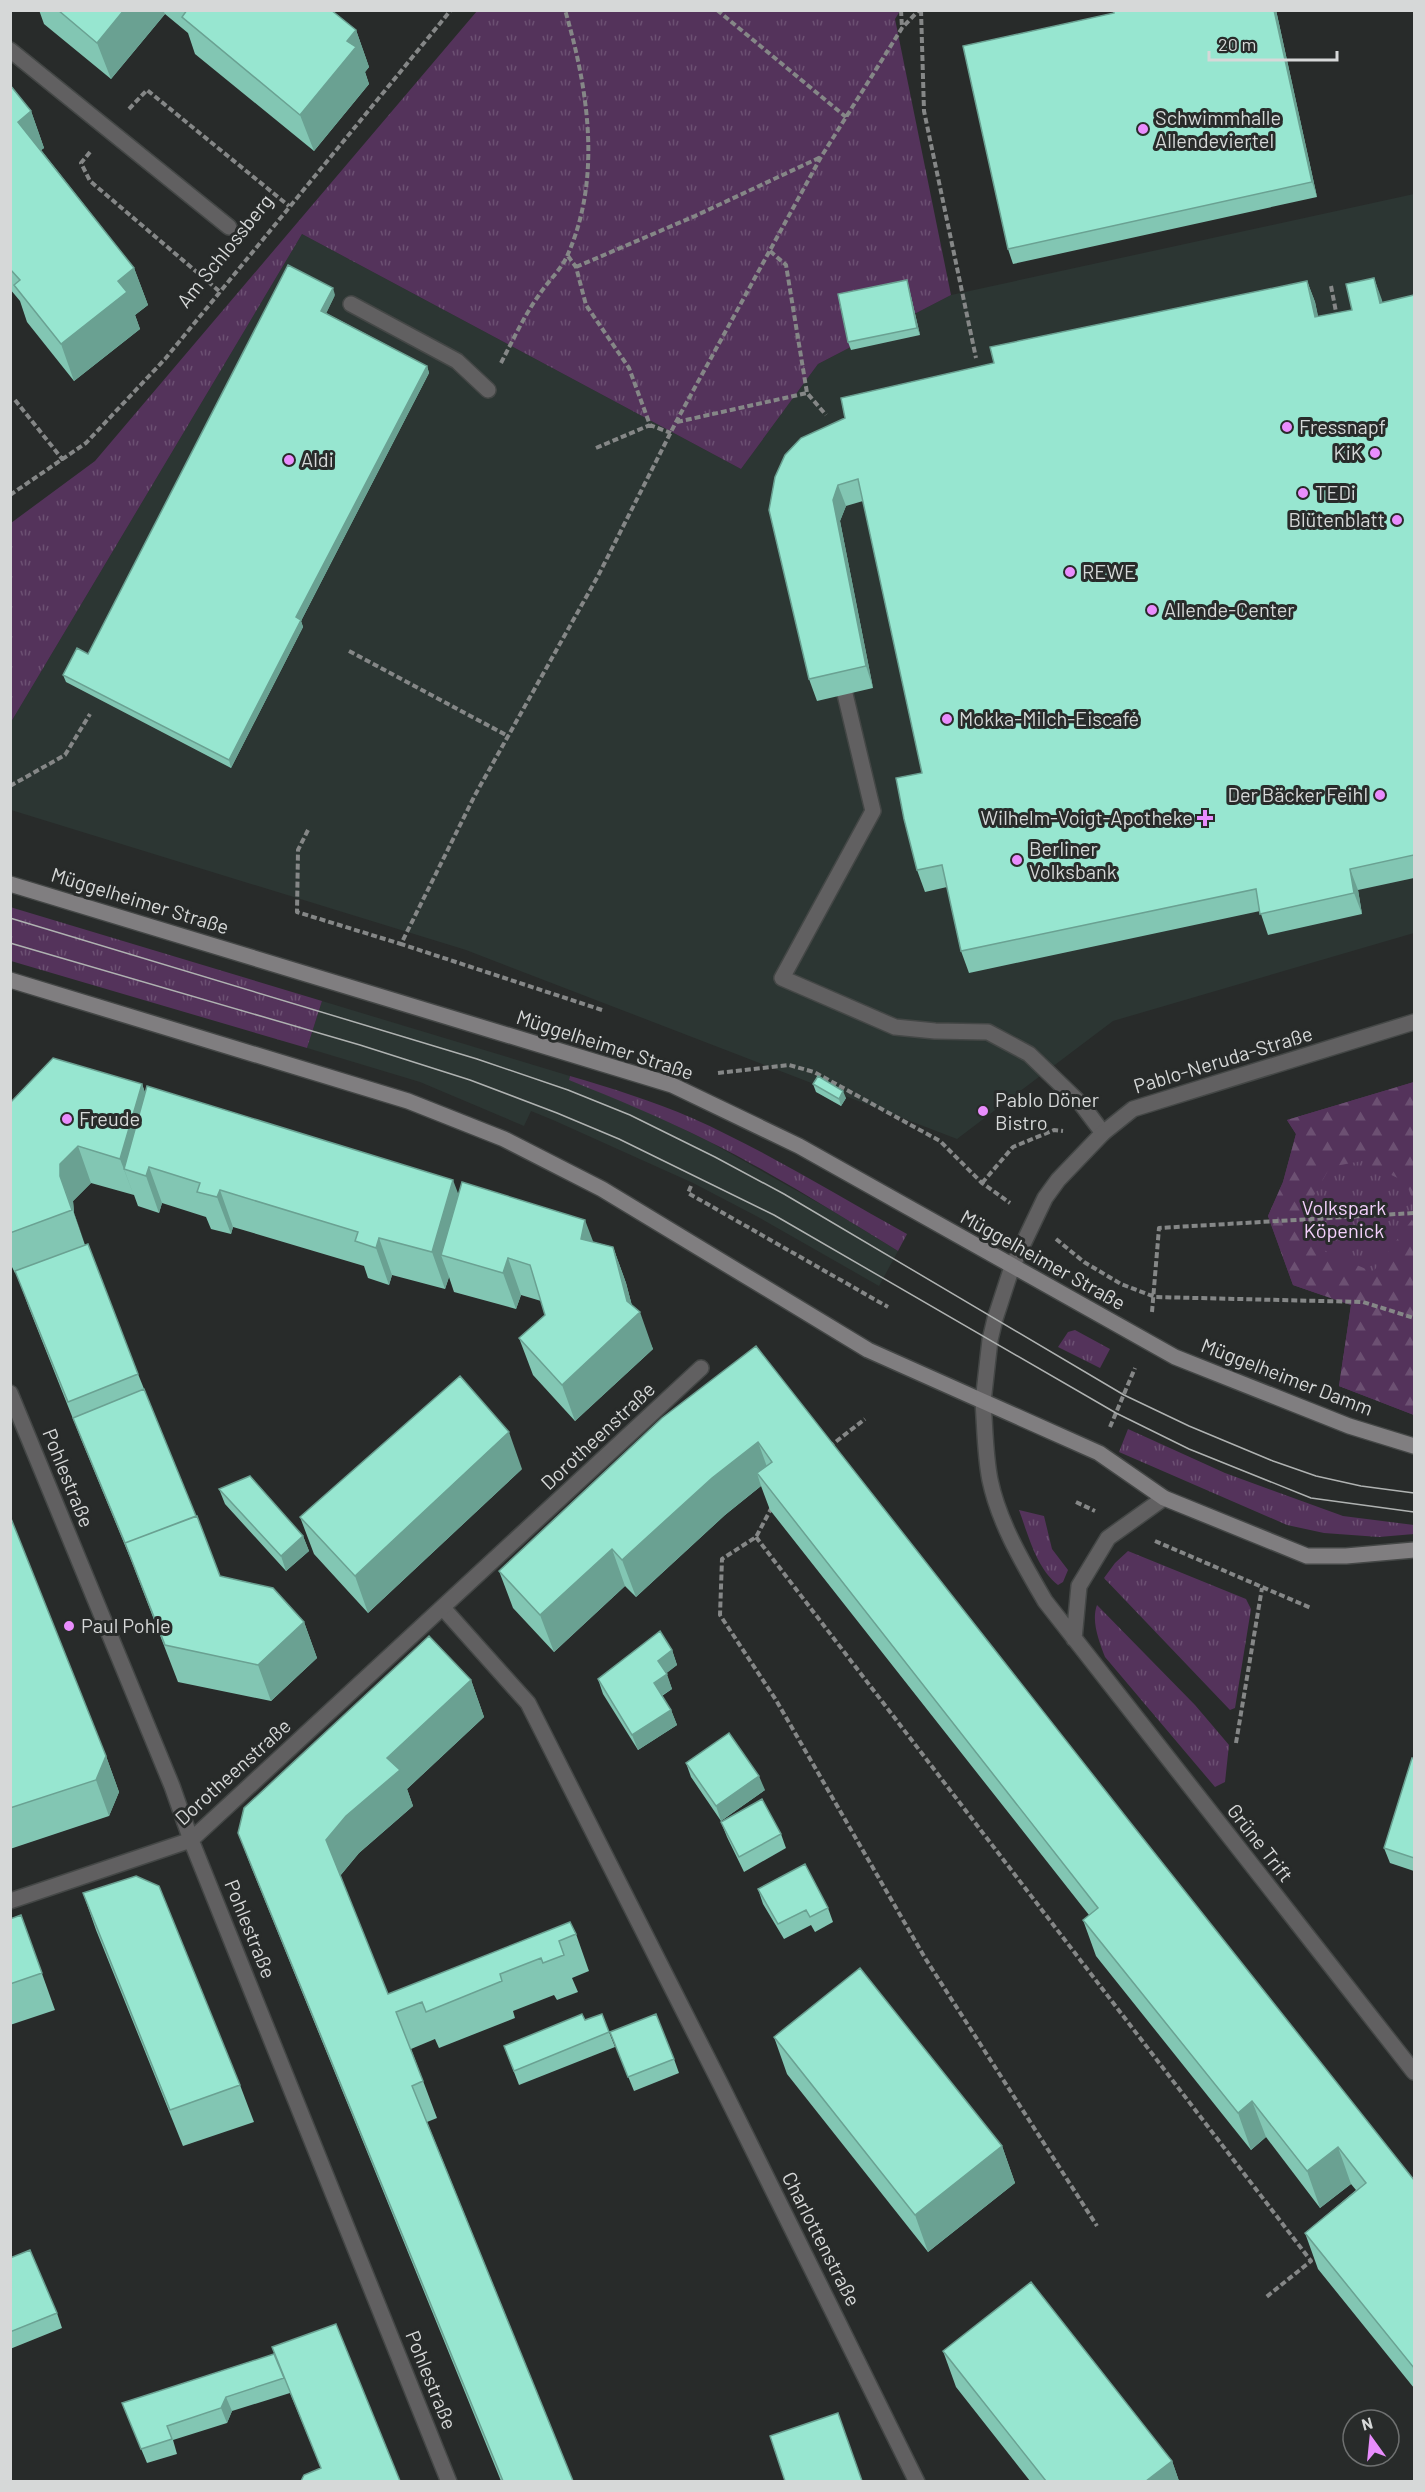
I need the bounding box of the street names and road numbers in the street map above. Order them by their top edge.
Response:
street label: Am Schlossberg [171,189,277,312]
street label: Müggelheimer Straße [48,862,232,939]
street label: Müggelheimer Straße [514,1004,697,1084]
street label: Pablo-Neruda-Straße [1130,1020,1315,1098]
street label: Müggelheimer Straße [957,1204,1130,1314]
street label: Müggelheimer Damm [1198,1332,1377,1420]
street label: Dorotheenstraße [535,1376,659,1494]
street label: Pohlestraße [38,1425,100,1531]
street label: Dorotheenstraße [170,1713,295,1829]
street label: Grüne Trift [1223,1798,1299,1886]
street label: Pohlestraße [220,1876,282,1982]
street label: Charlottenstraße [778,2167,866,2310]
street label: Pohlestraße [401,2327,463,2433]

